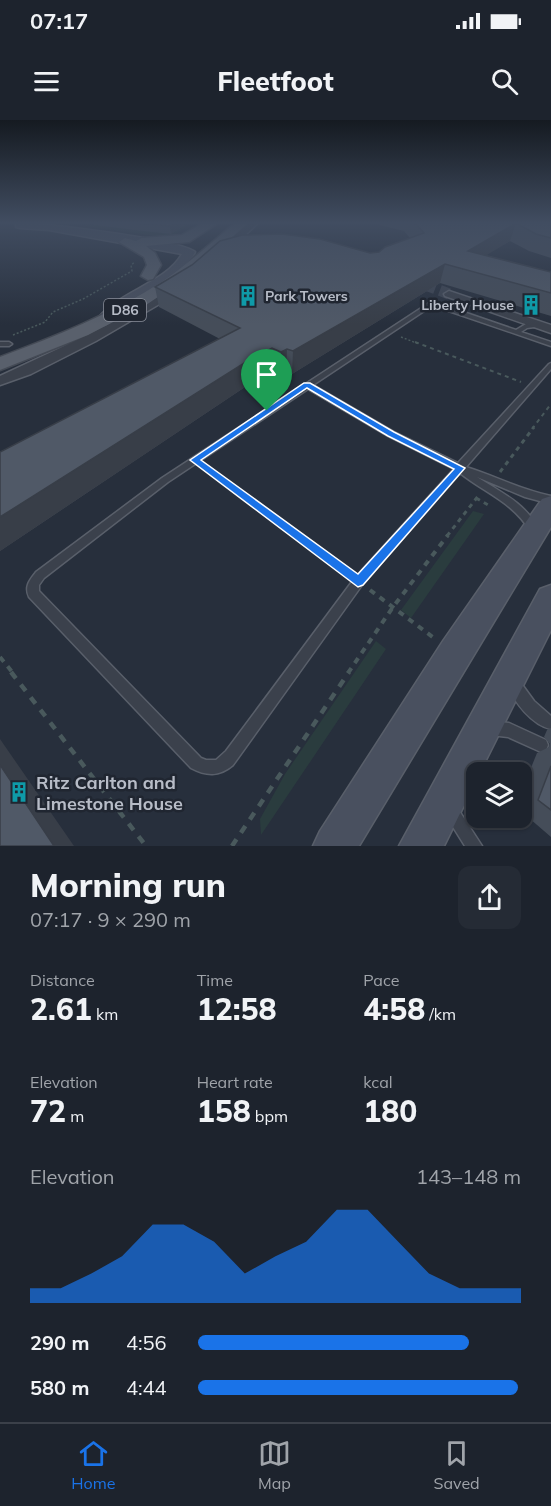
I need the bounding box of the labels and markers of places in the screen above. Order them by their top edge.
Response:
building icon: Park Towers [236,284,260,308]
place label: Park Towers [265,287,348,305]
building icon: Liberty House [519,293,543,317]
place label: Liberty House [421,296,514,314]
pin [241,349,292,411]
place label: Ritz Carlton and Limestone House [36,771,183,815]
building icon: Ritz Carlton and Limestone House [7,780,31,804]

